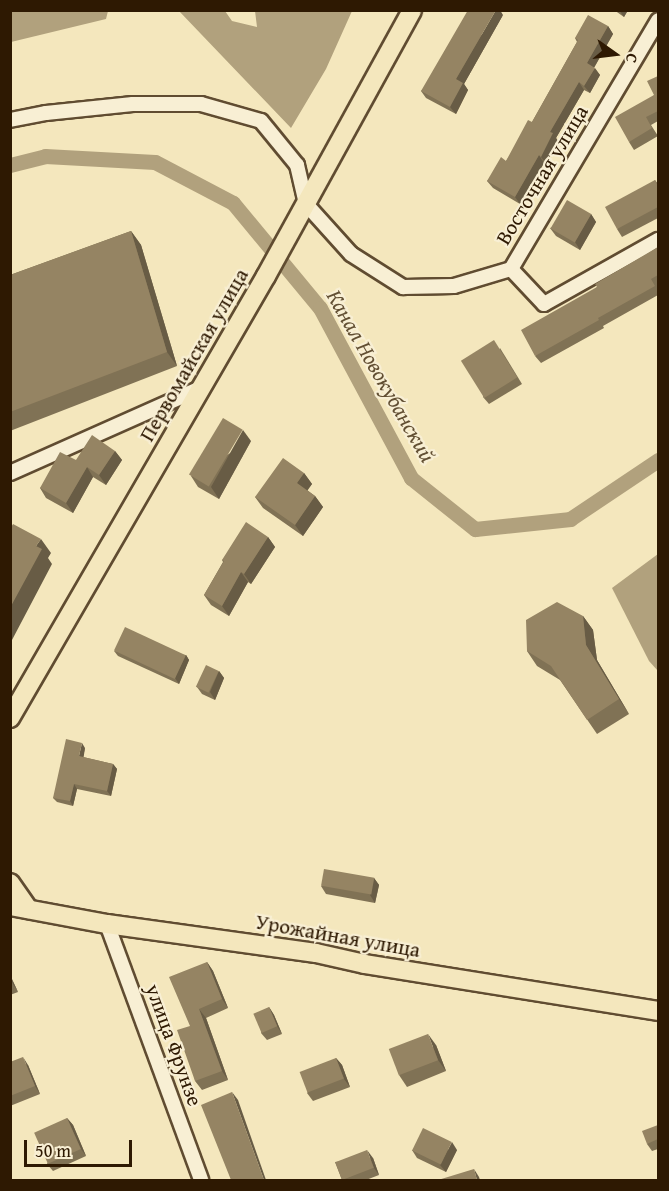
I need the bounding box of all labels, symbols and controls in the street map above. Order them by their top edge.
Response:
north arrow [585,24,645,84]
text: С [620,51,645,66]
street label: Восточная улица [490,101,594,249]
street label: Первомайская улица [134,264,254,446]
water label: Канал Новокубанский [321,285,441,467]
street label: Урожайная улица [254,909,422,963]
street label: улица Фрунзе [140,980,208,1110]
scale bar [27,1128,135,1166]
text: 50 m [35,1137,71,1164]

